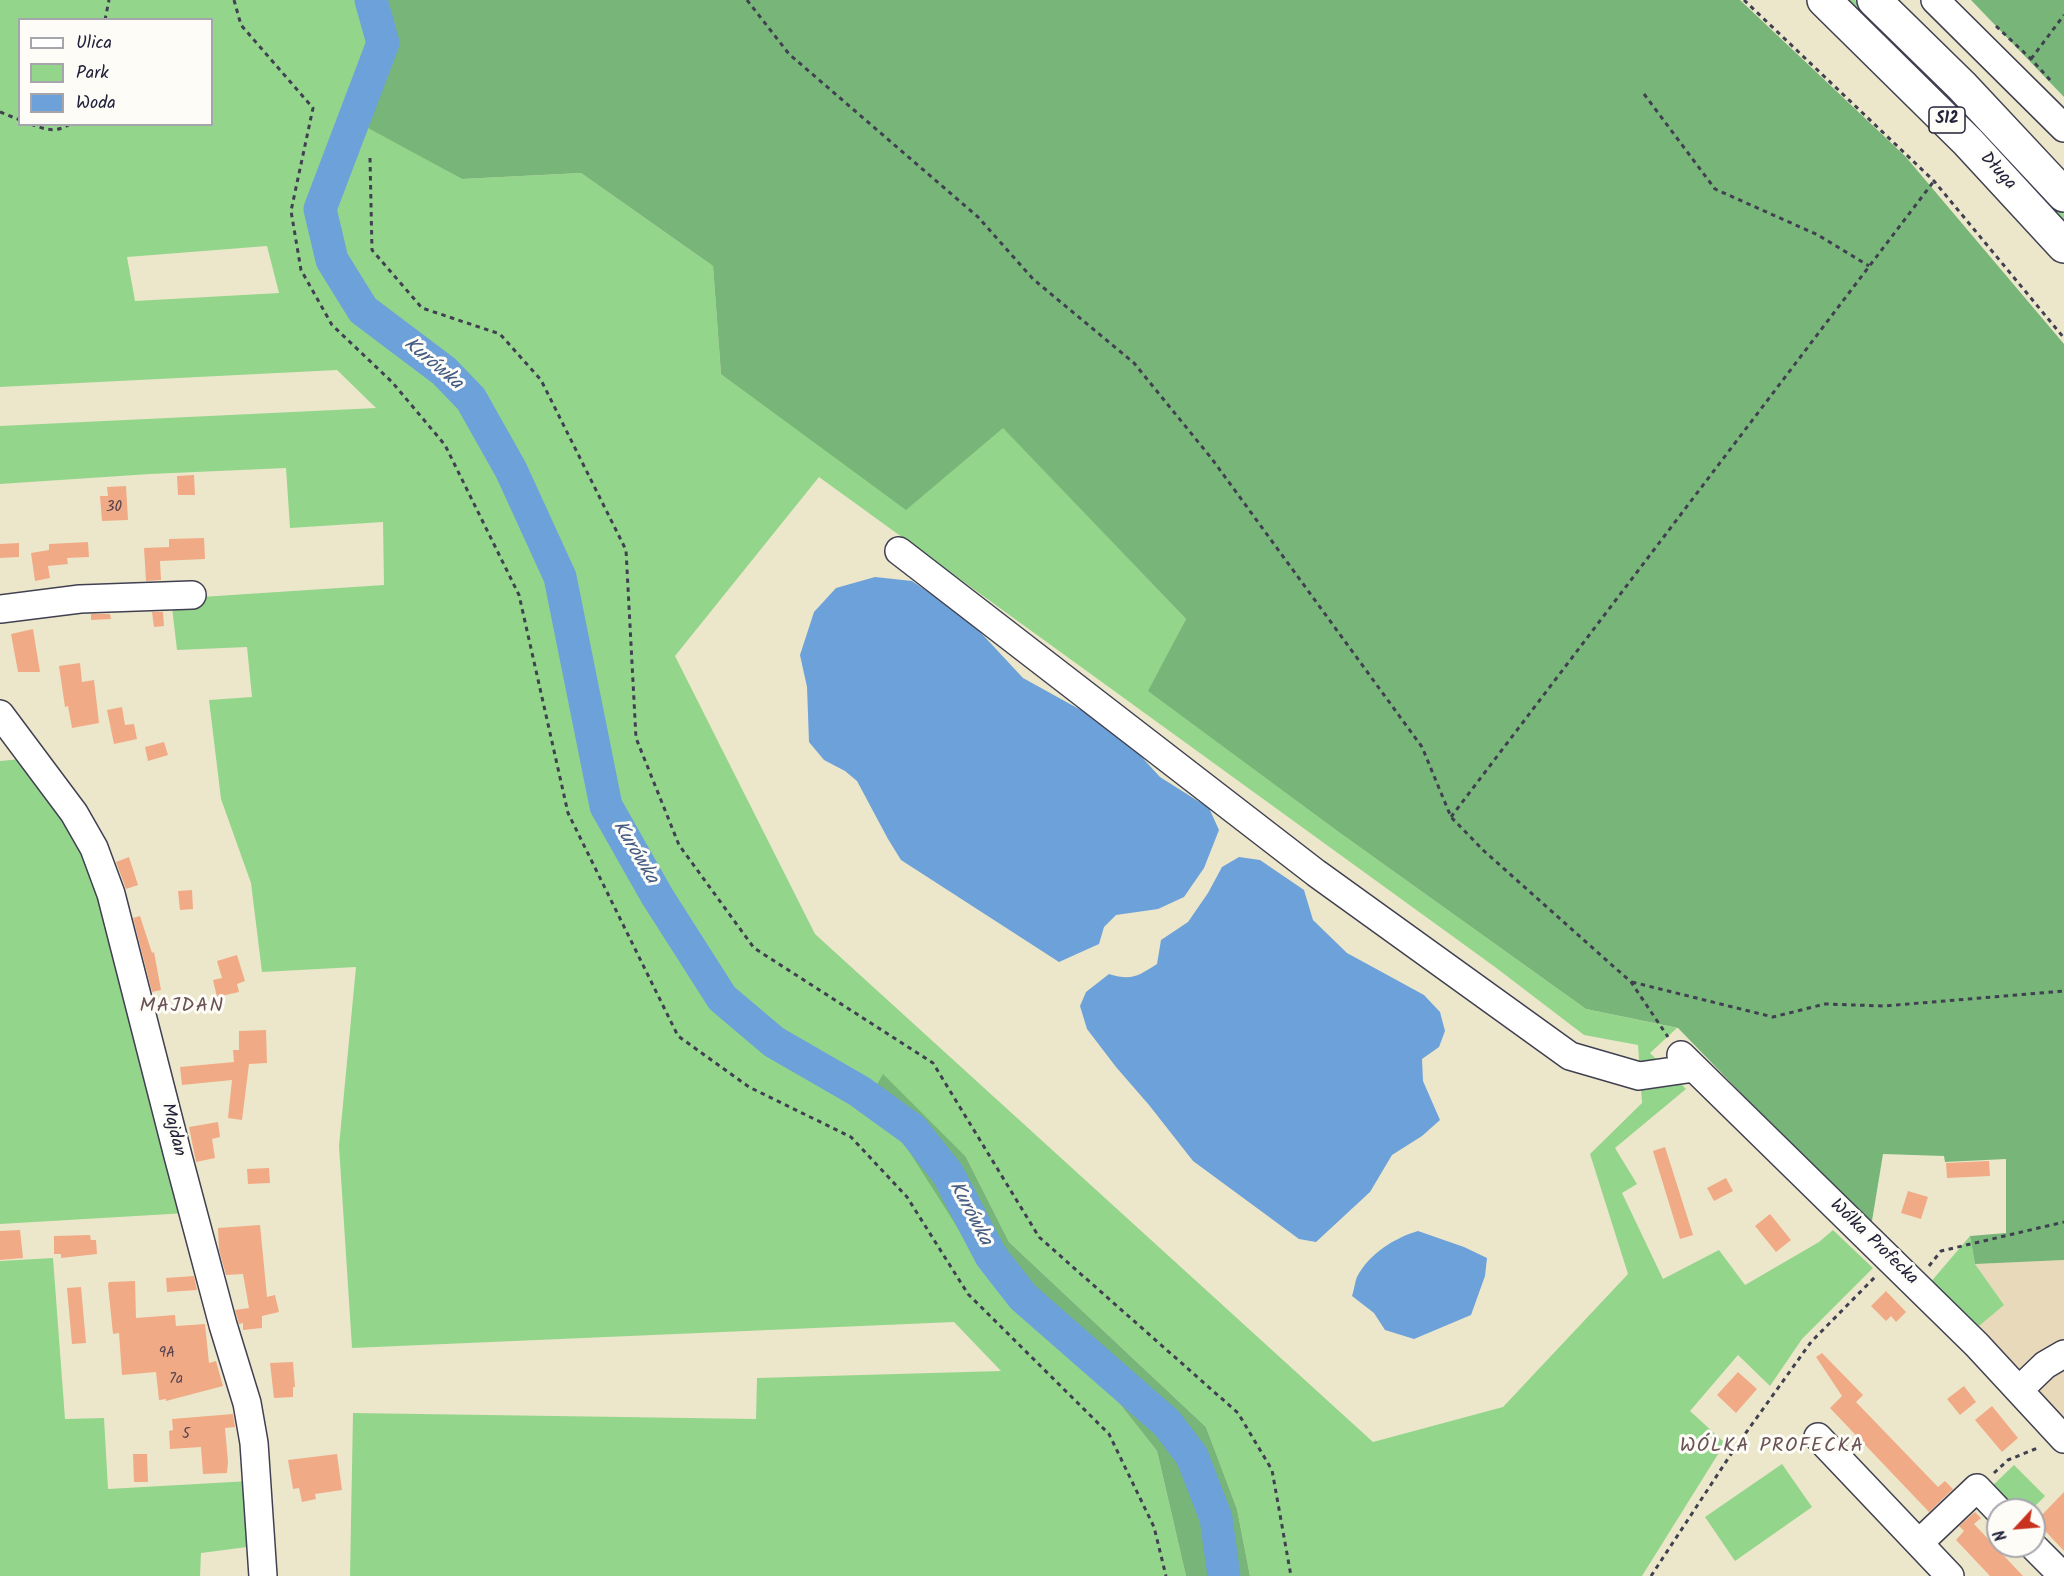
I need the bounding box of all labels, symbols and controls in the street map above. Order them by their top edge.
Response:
legend [18,18,213,126]
text: Ulica [76,29,112,58]
text: Park [76,59,109,88]
text: Woda [76,89,116,118]
road number: S12 [1929,107,1965,133]
street label: Długa [1974,149,2020,195]
water label: Kurówka [398,334,466,396]
house number: 30 [106,499,122,517]
water label: Kurówka [606,817,662,889]
district label: MAJDAN [140,996,224,1020]
street label: Majdan [155,1101,189,1159]
water label: Kurówka [942,1178,996,1250]
street label: Wólka Profecka [1824,1196,1922,1290]
house number: 9A [159,1345,175,1363]
house number: 7a [169,1371,183,1389]
house number: 5 [182,1426,190,1444]
district label: WÓLKA PROFECKA [1680,1436,1864,1460]
north arrow [1986,1498,2046,1558]
text: N [1988,1525,2015,1545]

